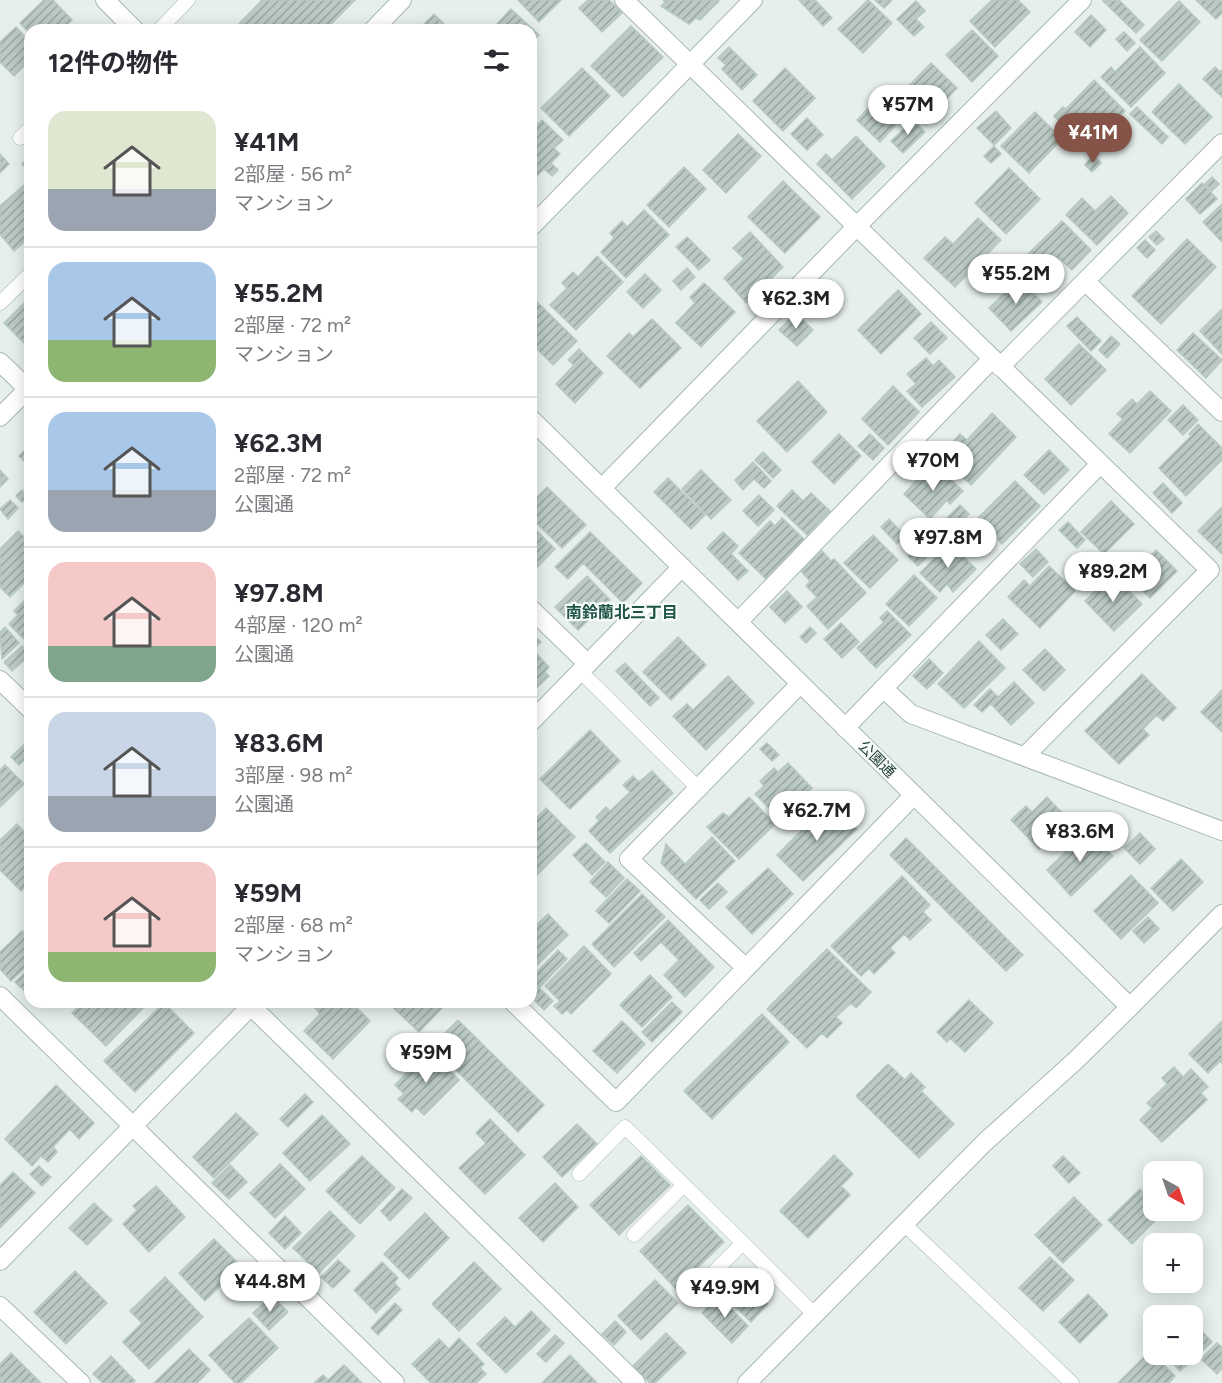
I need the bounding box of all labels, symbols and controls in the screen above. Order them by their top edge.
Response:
icon: filters [480,44,513,77]
text: 12件の物件 [48,47,178,79]
pin: ¥57M [872,85,944,136]
text: ¥57M [882,92,934,116]
pin: ¥41M [1057,113,1129,164]
text: ¥41M [1068,120,1118,144]
text: ¥41M [234,126,299,158]
icon: home [96,135,168,207]
text: 2部屋 · 56 m² [234,162,352,186]
text: マンション [234,191,334,215]
pin: ¥55.2M [967,254,1065,305]
text: ¥55.2M [982,261,1050,285]
text: ¥55.2M [234,277,324,309]
pin: ¥62.3M [747,279,845,330]
icon: home [96,286,168,358]
text: ¥62.3M [762,286,830,310]
text: 2部屋 · 72 m² [234,313,351,337]
text: マンション [234,342,334,366]
text: ¥62.3M [234,427,323,459]
icon: home [96,436,168,508]
pin: ¥70M [897,441,969,492]
text: ¥70M [906,448,960,472]
text: 2部屋 · 72 m² [234,463,351,487]
text: 公園通 [234,492,294,516]
pin: ¥97.8M [899,518,997,569]
text: ¥97.8M [914,525,982,549]
pin: ¥89.2M [1064,552,1162,603]
text: ¥89.2M [1078,559,1148,583]
text: ¥97.8M [234,577,324,609]
icon: home [96,586,168,658]
district label: 南鈴蘭北三丁目 [566,603,678,622]
text: 4部屋 · 120 m² [234,613,363,637]
text: 公園通 [234,642,294,666]
text: ¥83.6M [234,727,324,759]
icon: home [96,736,168,808]
street label: 公園通 [855,737,899,781]
text: 3部屋 · 98 m² [234,763,353,787]
pin: ¥62.7M [768,791,866,842]
text: 公園通 [234,792,294,816]
text: ¥62.7M [783,798,851,822]
pin: ¥83.6M [1031,812,1129,863]
text: ¥83.6M [1046,819,1114,843]
text: ¥59M [234,877,302,909]
icon: home [96,886,168,958]
text: 2部屋 · 68 m² [234,913,353,937]
text: マンション [234,942,334,966]
pin: ¥59M [390,1033,462,1084]
text: ¥59M [400,1040,452,1064]
north arrow [1143,1161,1203,1221]
map controls [1143,1161,1203,1365]
button: + [1143,1233,1203,1293]
pin: ¥44.8M [221,1262,319,1313]
pin: ¥49.9M [676,1268,774,1319]
text: ¥44.8M [234,1269,306,1293]
text: ¥49.9M [690,1275,760,1299]
button: − [1143,1305,1203,1365]

